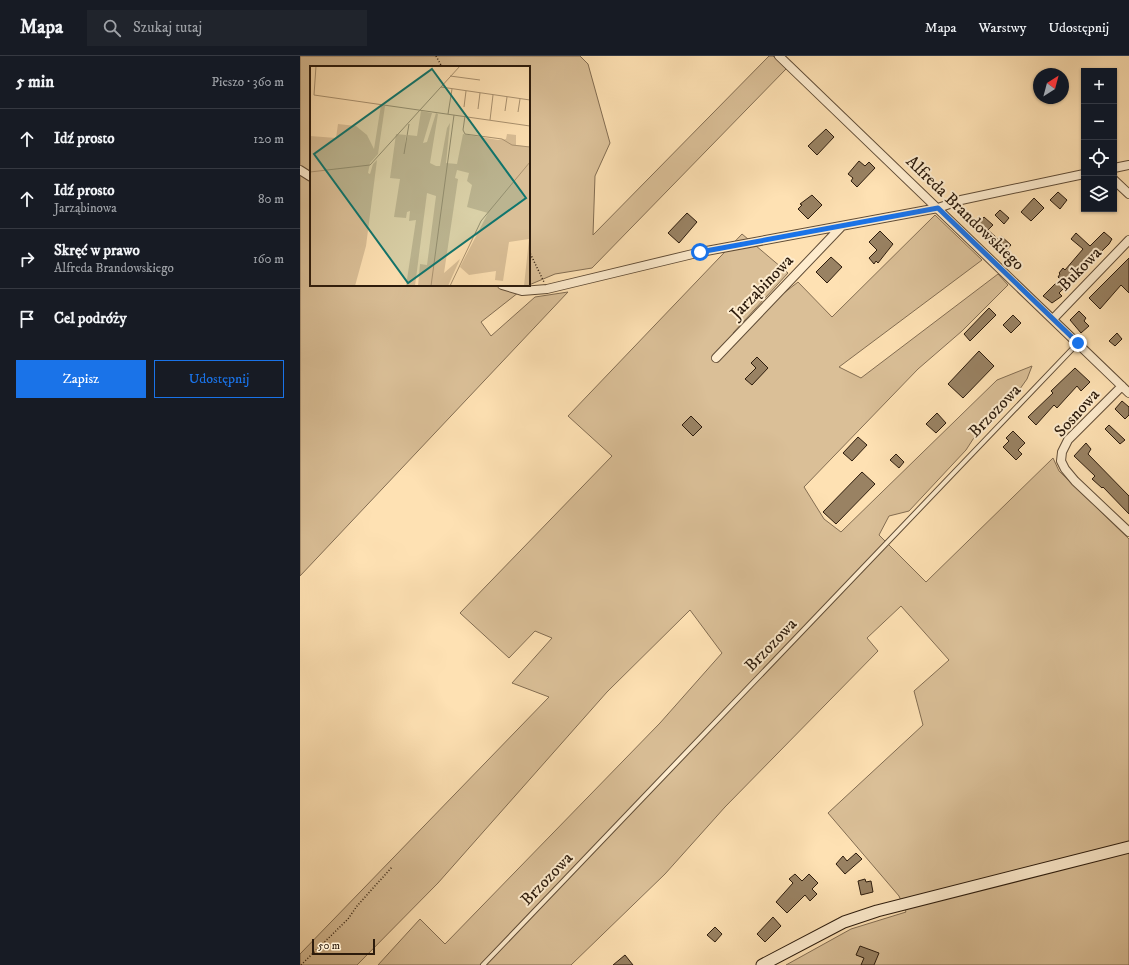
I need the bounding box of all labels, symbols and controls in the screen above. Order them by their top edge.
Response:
search box [87,10,367,46]
text: Mapa [20,16,63,39]
icon: search [101,17,123,39]
text: Szukaj tutaj [133,18,202,37]
text: Mapa [925,19,957,37]
text: Warstwy [979,19,1026,37]
text: Udostępnij [1048,19,1109,37]
inset map [310,66,530,286]
north arrow [1033,68,1069,104]
map controls [1081,68,1117,212]
button: + [1081,68,1117,104]
text: 5 min [16,71,54,93]
text: Pieszo · 360 m [212,74,284,90]
button: − [1081,104,1117,140]
icon: ahead [16,128,38,150]
text: Idź prosto [54,129,115,148]
text: 120 m [253,131,284,147]
button: locate [1081,140,1117,176]
street label: Alfreda Brandowskiego [901,151,1029,275]
button: layers [1081,176,1117,212]
text: Idź prosto [54,181,115,200]
icon: ahead [16,188,38,210]
text: 80 m [258,191,284,207]
text: Jarząbinowa [54,200,117,216]
text: Skręć w prawo [54,241,140,260]
street label: Bukowa [1053,242,1107,296]
route start [691,243,709,261]
icon: right [16,248,38,270]
street label: Jarząbinowa [724,249,799,326]
text: 160 m [253,251,284,267]
text: Alfreda Brandowskiego [54,260,174,276]
icon: arrive [16,308,38,330]
text: Cel podróży [54,309,127,328]
route end [1069,334,1087,352]
button: Zapisz [16,360,146,398]
button: Udostępnij [154,360,284,398]
street label: Brzozowa [964,379,1026,443]
street label: Sosnowa [1049,384,1105,442]
street label: Brzozowa [740,613,802,677]
street label: Brzozowa [516,847,578,911]
scale bar [312,937,375,956]
text: 50 m [318,939,340,953]

